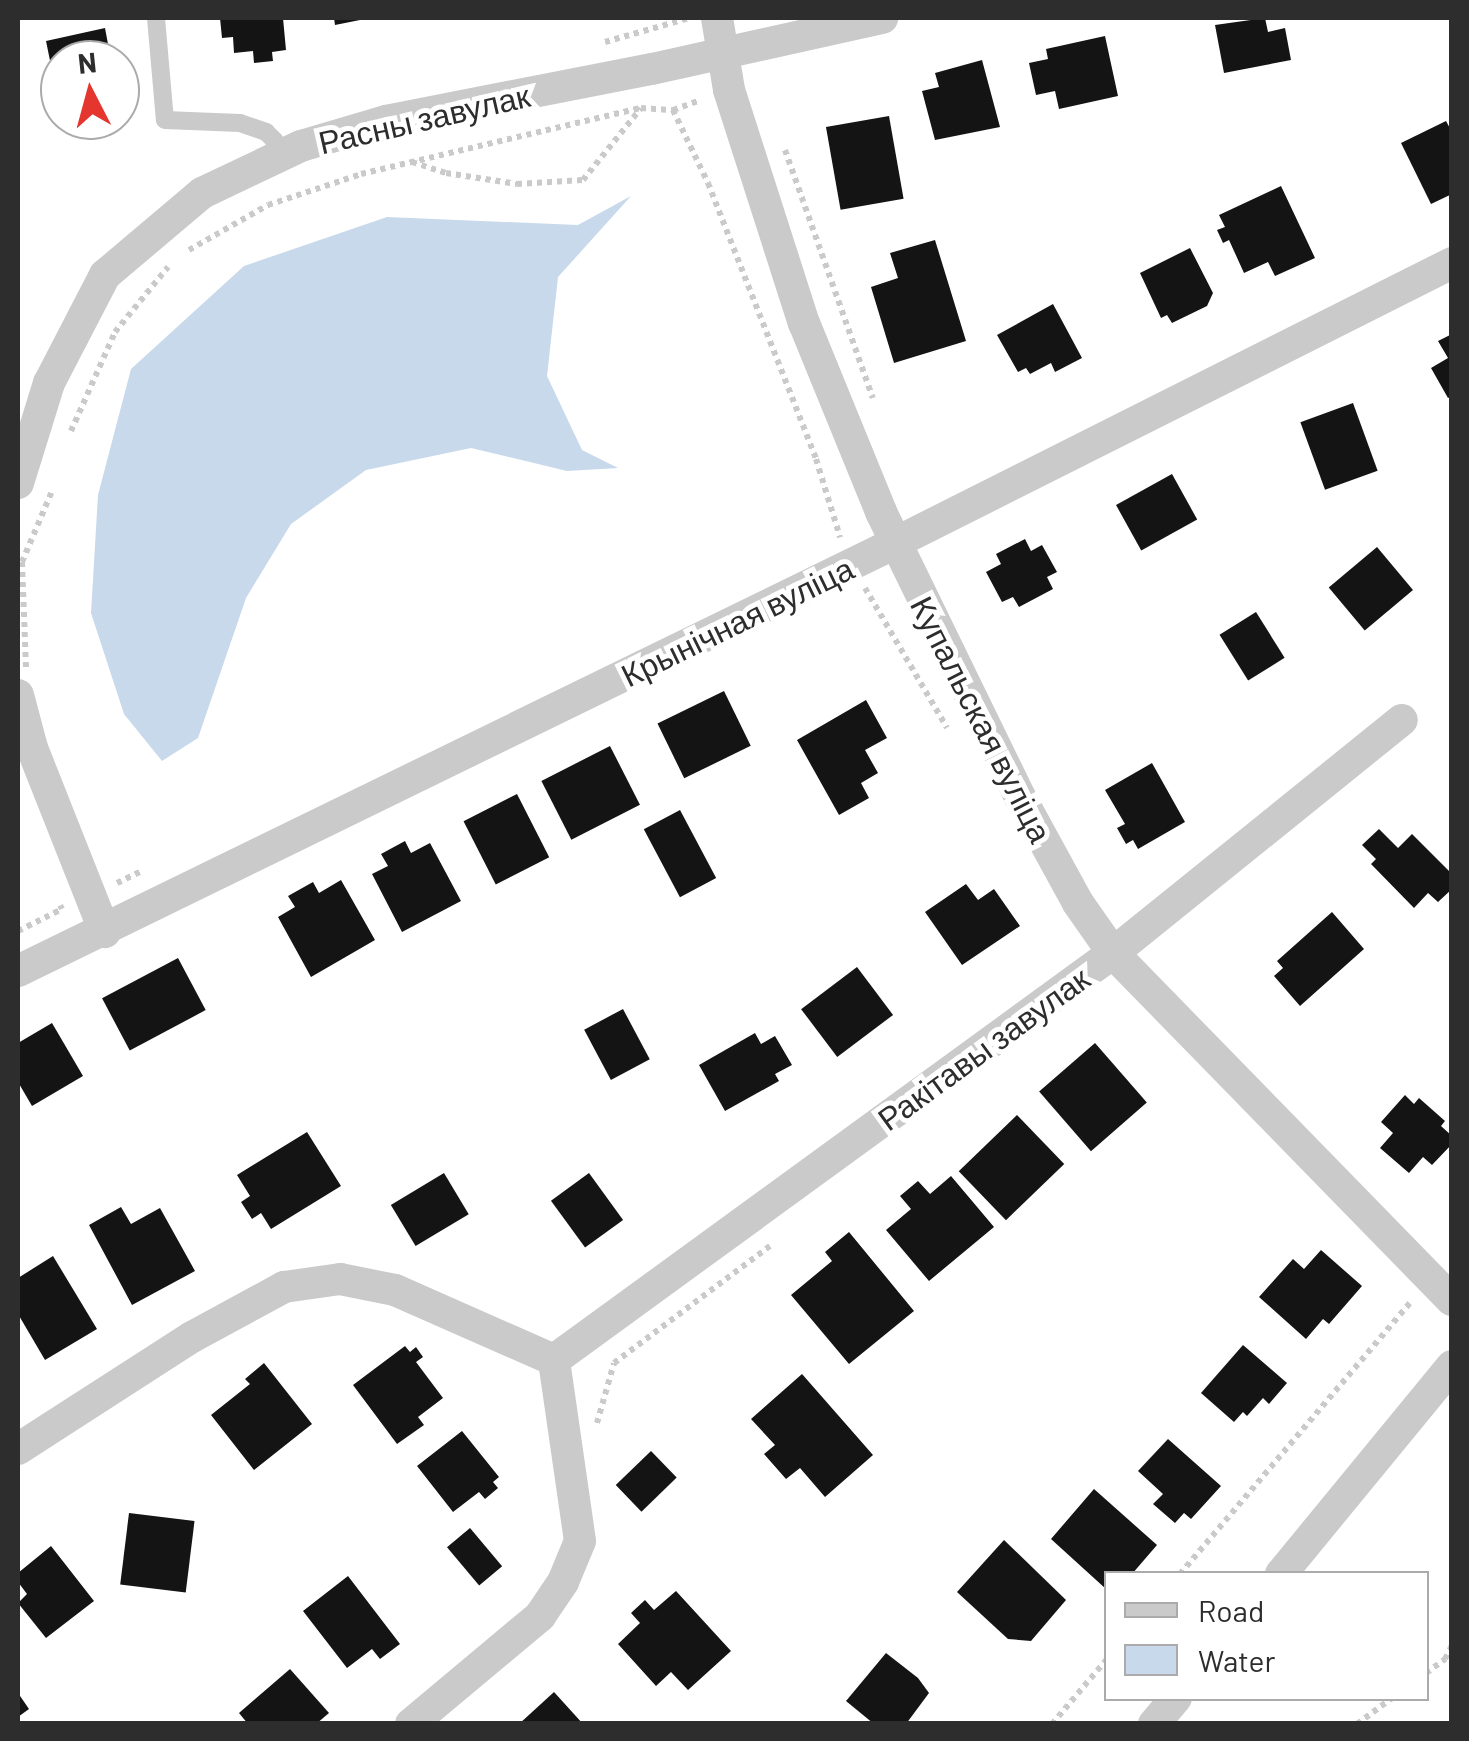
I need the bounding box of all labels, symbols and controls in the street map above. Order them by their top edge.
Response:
north arrow [40,40,140,140]
text: N [76,44,98,80]
street label: Расны завулак [315,75,533,161]
street label: Крынічная вуліца [615,548,859,694]
street label: Купальская вуліца [903,590,1061,848]
street label: Ракітавы завулак [870,958,1096,1138]
legend [1104,1571,1429,1701]
text: Road [1198,1592,1264,1628]
text: Water [1198,1642,1276,1678]

